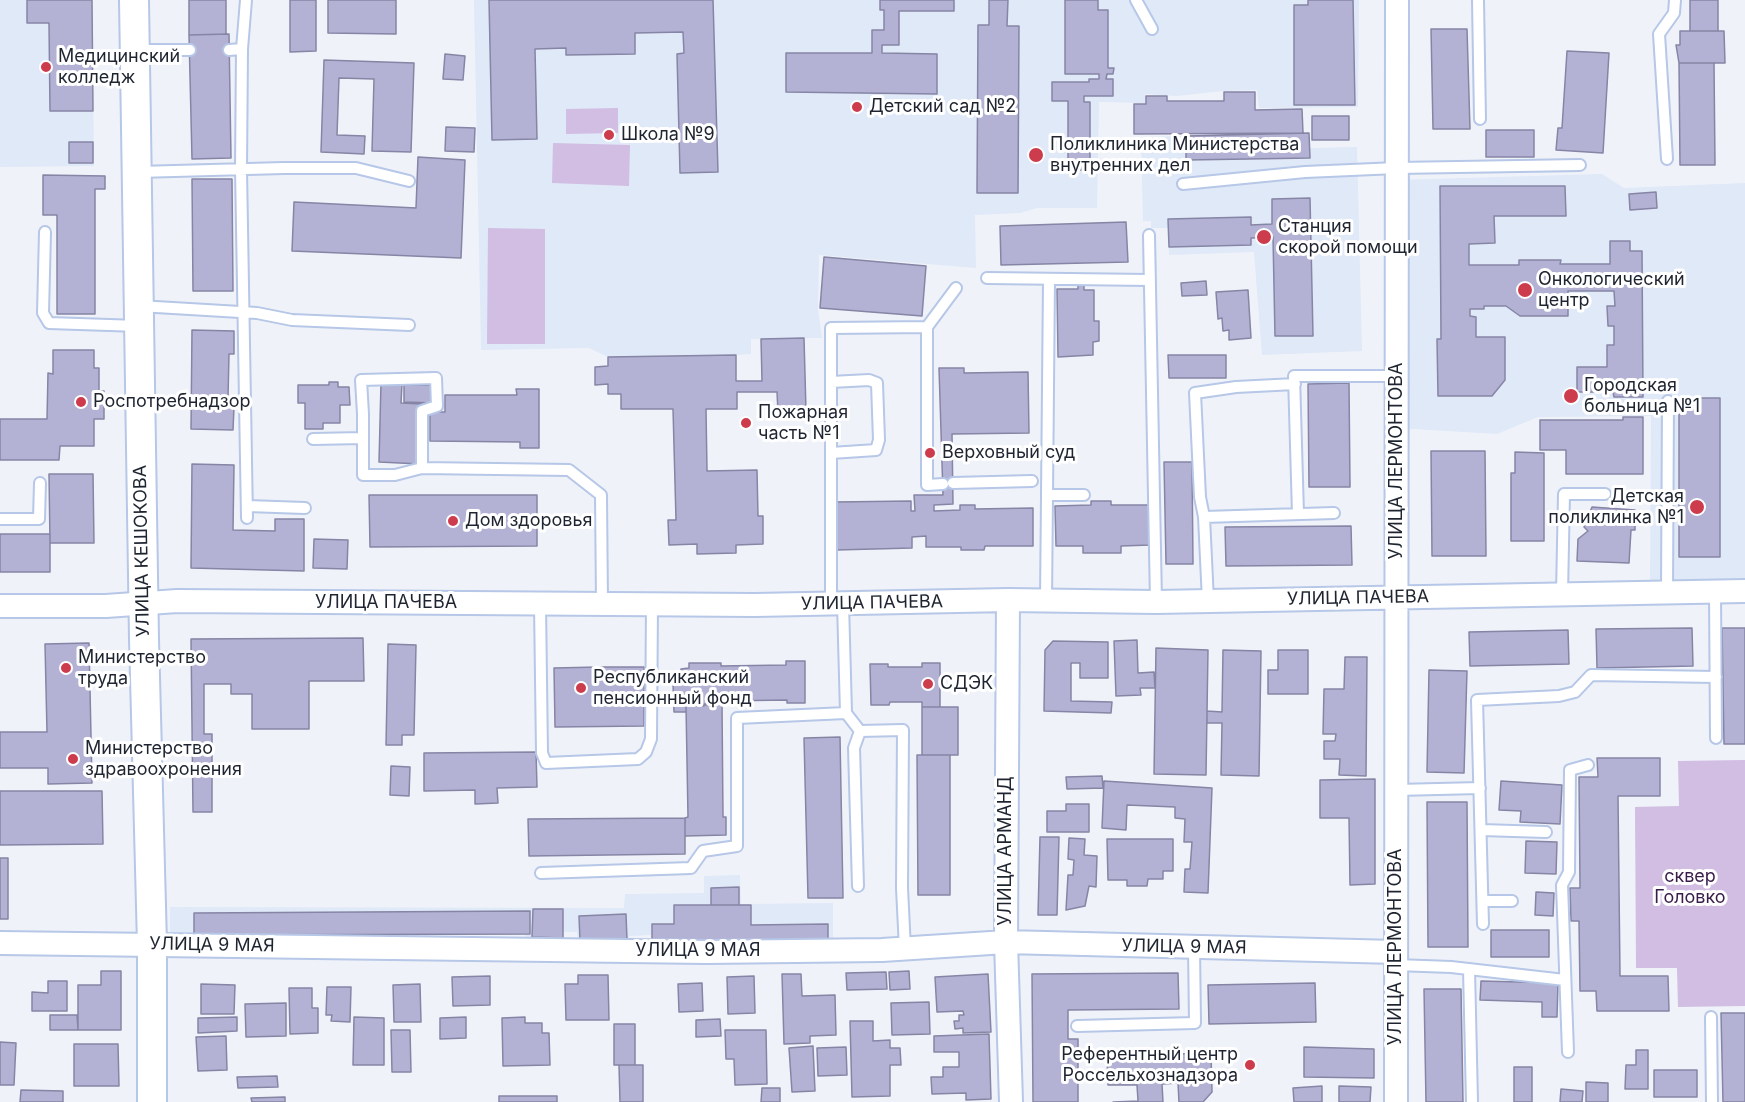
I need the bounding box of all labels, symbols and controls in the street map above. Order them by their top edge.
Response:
place label: Медицинский колледж [58,46,180,88]
marker: Медицинский колледж [39,60,53,74]
place label: Детский сад №2 [869,96,1016,118]
marker: Детский сад №2 [850,100,864,114]
place label: Школа №9 [621,124,715,146]
marker: Школа №9 [602,128,616,142]
place label: Поликлиника Министерства внутренних дел [1050,134,1299,176]
marker: Поликлиника Министерства внутренних дел [1027,146,1045,164]
place label: Станция скорой помощи [1278,216,1418,258]
marker: Станция скорой помощи [1255,228,1273,246]
place label: Онкологический центр [1538,269,1685,312]
marker: Онкологический центр [1516,281,1534,299]
street label: УЛИЦА ЛЕРМОНТОВА [1386,362,1408,560]
place label: Городская больница №1 [1584,375,1700,418]
marker: Городская больница №1 [1562,387,1580,405]
place label: Роспотребнадзор [93,391,250,413]
marker: Роспотребнадзор [74,395,88,409]
place label: Пожарная часть №1 [758,402,848,444]
marker: Пожарная часть №1 [739,416,753,430]
place label: Верховный суд [942,442,1075,464]
marker: Верховный суд [923,446,937,460]
street label: УЛИЦА КЕШОКОВА [130,465,154,637]
place label: Детская поликлинка №1 [1548,486,1684,528]
marker: Детская поликлинка №1 [1688,498,1706,516]
place label: Дом здоровья [465,510,592,532]
marker: Дом здоровья [446,514,460,528]
street label: УЛИЦА ПАЧЕВА [1287,586,1429,610]
street label: УЛИЦА ПАЧЕВА [801,591,943,615]
street label: УЛИЦА ПАЧЕВА [315,592,457,614]
place label: Министерство труда [78,647,206,690]
marker: Министерство труда [59,661,73,675]
place label: Республиканский пенсионный фонд [593,667,752,710]
place label: СДЭК [940,673,993,695]
marker: СДЭК [921,677,935,691]
marker: Республиканский пенсионный фонд [574,681,588,695]
place label: Министерство здравоохронения [85,738,242,780]
marker: Министерство здравоохронения [66,752,80,766]
street label: УЛИЦА АРМАНД [995,776,1017,926]
street label: УЛИЦА ЛЕРМОНТОВА [1385,848,1407,1046]
park label: сквер Головко [1654,866,1726,908]
street label: УЛИЦА 9 МАЯ [149,933,275,957]
street label: УЛИЦА 9 МАЯ [1121,935,1247,959]
street label: УЛИЦА 9 МАЯ [635,940,761,962]
place label: Референтный центр Россельхознадзора [1061,1044,1238,1086]
marker: Референтный центр Россельхознадзора [1243,1058,1257,1072]

